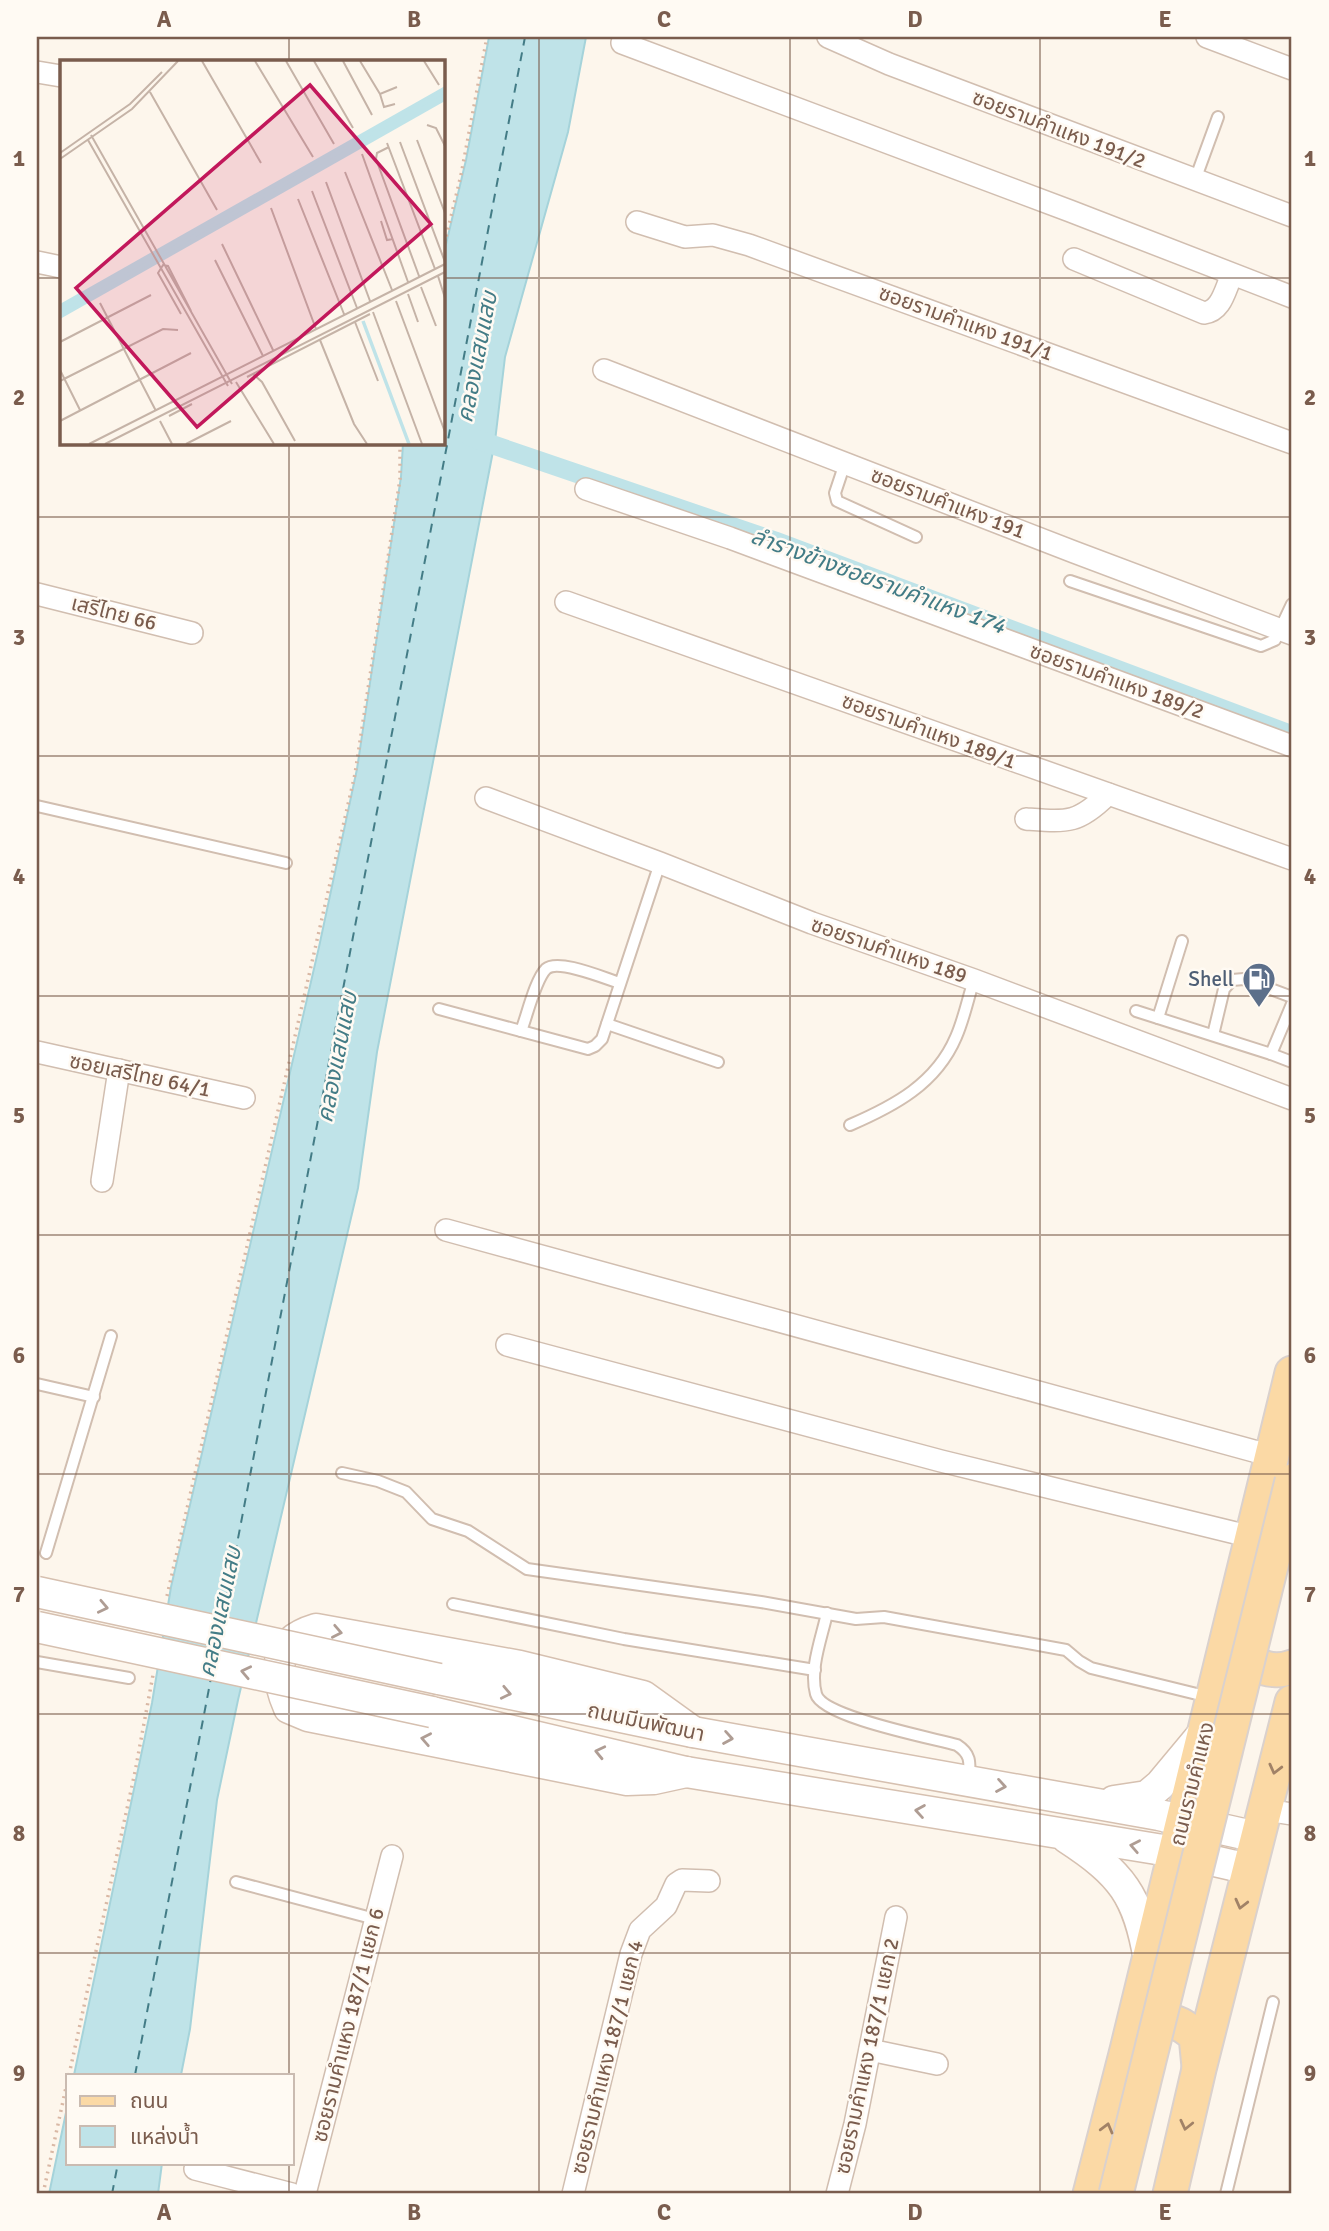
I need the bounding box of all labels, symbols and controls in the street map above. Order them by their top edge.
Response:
text: A [157,5,172,34]
text: B [407,5,421,34]
text: C [657,5,671,34]
text: D [907,5,923,34]
text: E [1158,5,1172,34]
inset map [60,60,444,444]
street label: ซอยรามคำแหง 191/2 [969,84,1149,174]
text: 1 [13,144,25,173]
text: 1 [1304,144,1316,173]
street label: ซอยรามคำแหง 191/1 [875,279,1057,367]
water label: คลองแสนแสบ [450,287,504,425]
text: 2 [13,383,25,412]
text: 2 [1304,383,1316,412]
street label: ซอยรามคำแหง 191 [867,462,1029,544]
water label: ลำรางข้างซอยรามคำแหง 174 [747,521,1010,641]
street label: เสรีไทย 66 [69,590,159,636]
text: 3 [13,623,25,652]
text: 3 [1304,623,1316,652]
street label: ซอยรามคำแหง 189/2 [1026,637,1208,725]
street label: ซอยรามคำแหง 189/1 [838,687,1020,775]
text: 4 [13,862,25,891]
text: 4 [1304,862,1316,891]
street label: ซอยรามคำแหง 189 [807,911,971,989]
fuel station icon: Shell [1240,960,1278,1009]
place label: Shell [1188,966,1234,992]
water label: คลองแสนแสบ [310,987,364,1125]
street label: ซอยเสรีไทย 64/1 [67,1047,213,1103]
text: 5 [13,1101,25,1130]
text: 5 [1304,1101,1316,1130]
text: 6 [13,1341,25,1370]
text: 6 [1304,1341,1316,1370]
water label: คลองแสนแสบ [192,1542,248,1680]
text: 7 [13,1580,25,1609]
text: 7 [1304,1580,1316,1609]
one-way arrow [97,1598,109,1613]
one-way arrow [331,1624,343,1639]
one-way arrow [240,1666,252,1680]
one-way arrow [500,1684,512,1699]
street label: ถนนมีนพัฒนา [585,1697,707,1747]
street label: ถนนรามคำแหง [1164,1719,1220,1849]
one-way arrow [723,1730,734,1745]
one-way arrow [420,1733,432,1748]
one-way arrow [595,1746,607,1760]
one-way arrow [1269,1762,1283,1774]
one-way arrow [995,1778,1007,1793]
one-way arrow [915,1804,926,1819]
text: 8 [13,1819,25,1848]
text: 8 [1304,1819,1316,1848]
one-way arrow [1129,1839,1140,1854]
one-way arrow [1235,1898,1249,1910]
street label: ซอยรามคำแหง 187/1 แยก 6 [306,1905,390,2145]
street label: ซอยรามคำแหง 187/1 แยก 2 [829,1936,905,2176]
street label: ซอยรามคำแหง 187/1 แยก 4 [565,1937,649,2177]
text: 9 [13,2059,25,2088]
text: 9 [1304,2059,1316,2088]
legend [66,2074,294,2164]
text: ถนน [130,2088,168,2114]
one-way arrow [1180,2119,1195,2131]
text: แหล่งน้ำ [130,2122,199,2150]
one-way arrow [1099,2122,1113,2134]
text: A [157,2198,172,2227]
text: B [407,2198,421,2227]
text: C [657,2198,671,2227]
text: D [907,2198,923,2227]
text: E [1158,2198,1172,2227]

